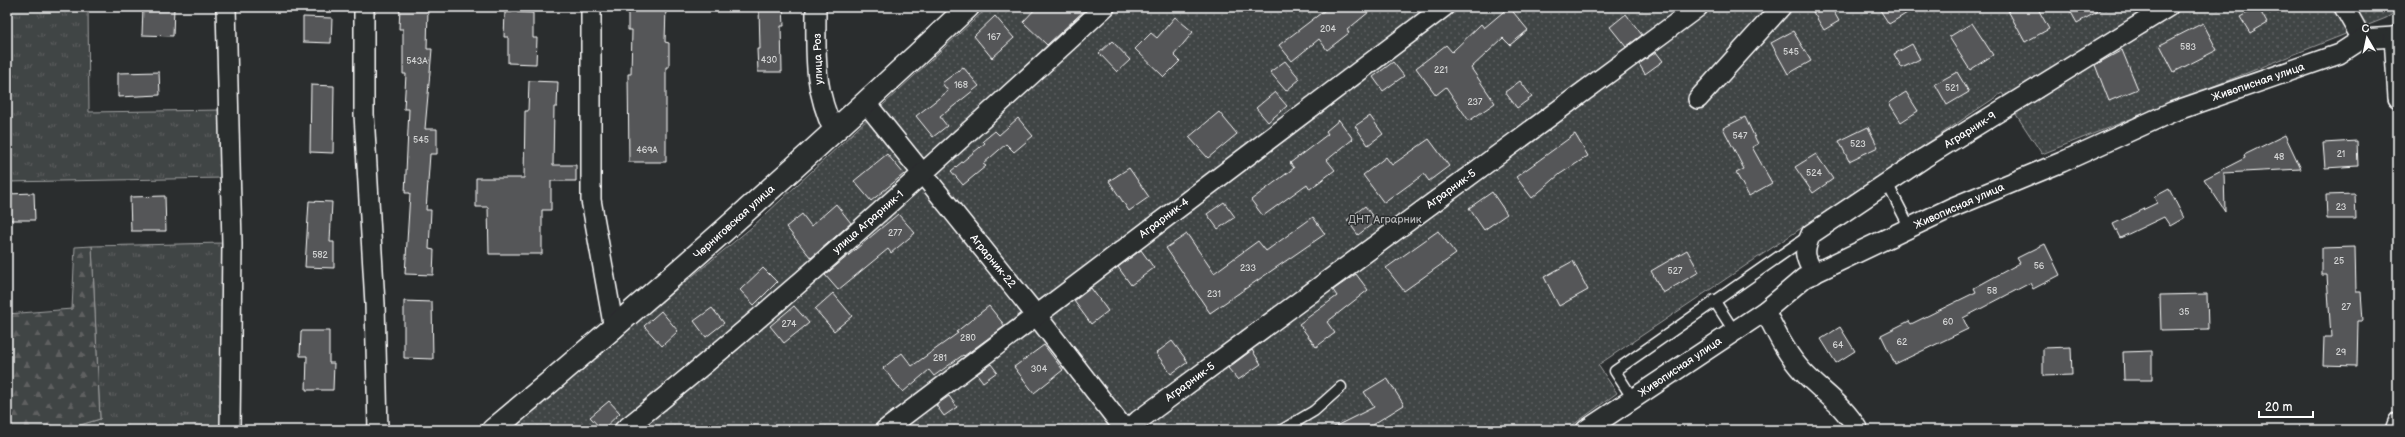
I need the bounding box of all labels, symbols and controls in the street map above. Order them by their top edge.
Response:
north arrow [2347,18,2387,58]
text: С [2361,22,2371,36]
house number: 204 [1320,24,1337,35]
house number: 167 [987,32,1001,43]
street label: улица Роз [811,33,825,85]
house number: 583 [2180,42,2196,53]
house number: 545 [1783,47,1799,58]
house number: 430 [761,55,777,66]
house number: 543А [406,56,428,67]
street label: Живописная улица [2210,60,2307,104]
house number: 221 [1434,65,1448,76]
house number: 168 [954,80,968,91]
house number: 521 [1945,83,1959,94]
house number: 237 [1467,97,1483,108]
street label: Аграрник-9 [1941,109,1998,152]
house number: 547 [1732,131,1748,142]
house number: 545 [413,135,429,146]
house number: 523 [1850,139,1866,150]
house number: 469А [636,145,658,156]
house number: 21 [2337,149,2345,160]
house number: 48 [2274,152,2284,163]
street label: Аграрник-5 [1423,167,1478,212]
house number: 524 [1806,168,1822,179]
street label: Живописная улица [1912,180,2007,232]
street label: Черниговская улица [691,182,778,262]
street label: улица Аграрник-1 [830,188,906,256]
street label: Аграрник-4 [1136,195,1192,241]
house number: 23 [2336,202,2347,213]
park label: ДНТ Аграрник [1348,213,1422,226]
house number: 277 [888,228,903,239]
street label: Аграрник-22 [967,231,1019,291]
house number: 582 [312,250,329,261]
house number: 25 [2334,256,2344,267]
house number: 56 [2034,261,2045,272]
house number: 233 [1240,263,1257,274]
house number: 527 [1668,266,1683,277]
house number: 58 [1987,286,1997,297]
house number: 231 [1207,289,1221,300]
house number: 27 [2341,302,2351,313]
house number: 35 [2179,307,2189,318]
house number: 60 [1943,317,1953,328]
house number: 274 [781,319,797,330]
house number: 280 [960,333,976,344]
street label: Живописная улица [1636,334,1724,400]
house number: 62 [1897,337,1908,348]
house number: 64 [1833,340,1844,351]
house number: 29 [2336,347,2346,358]
house number: 281 [933,353,947,364]
street label: Аграрник-5 [1162,360,1217,405]
house number: 304 [1031,364,1048,375]
scale bar [2259,393,2313,419]
text: 20 m [2265,400,2292,415]

